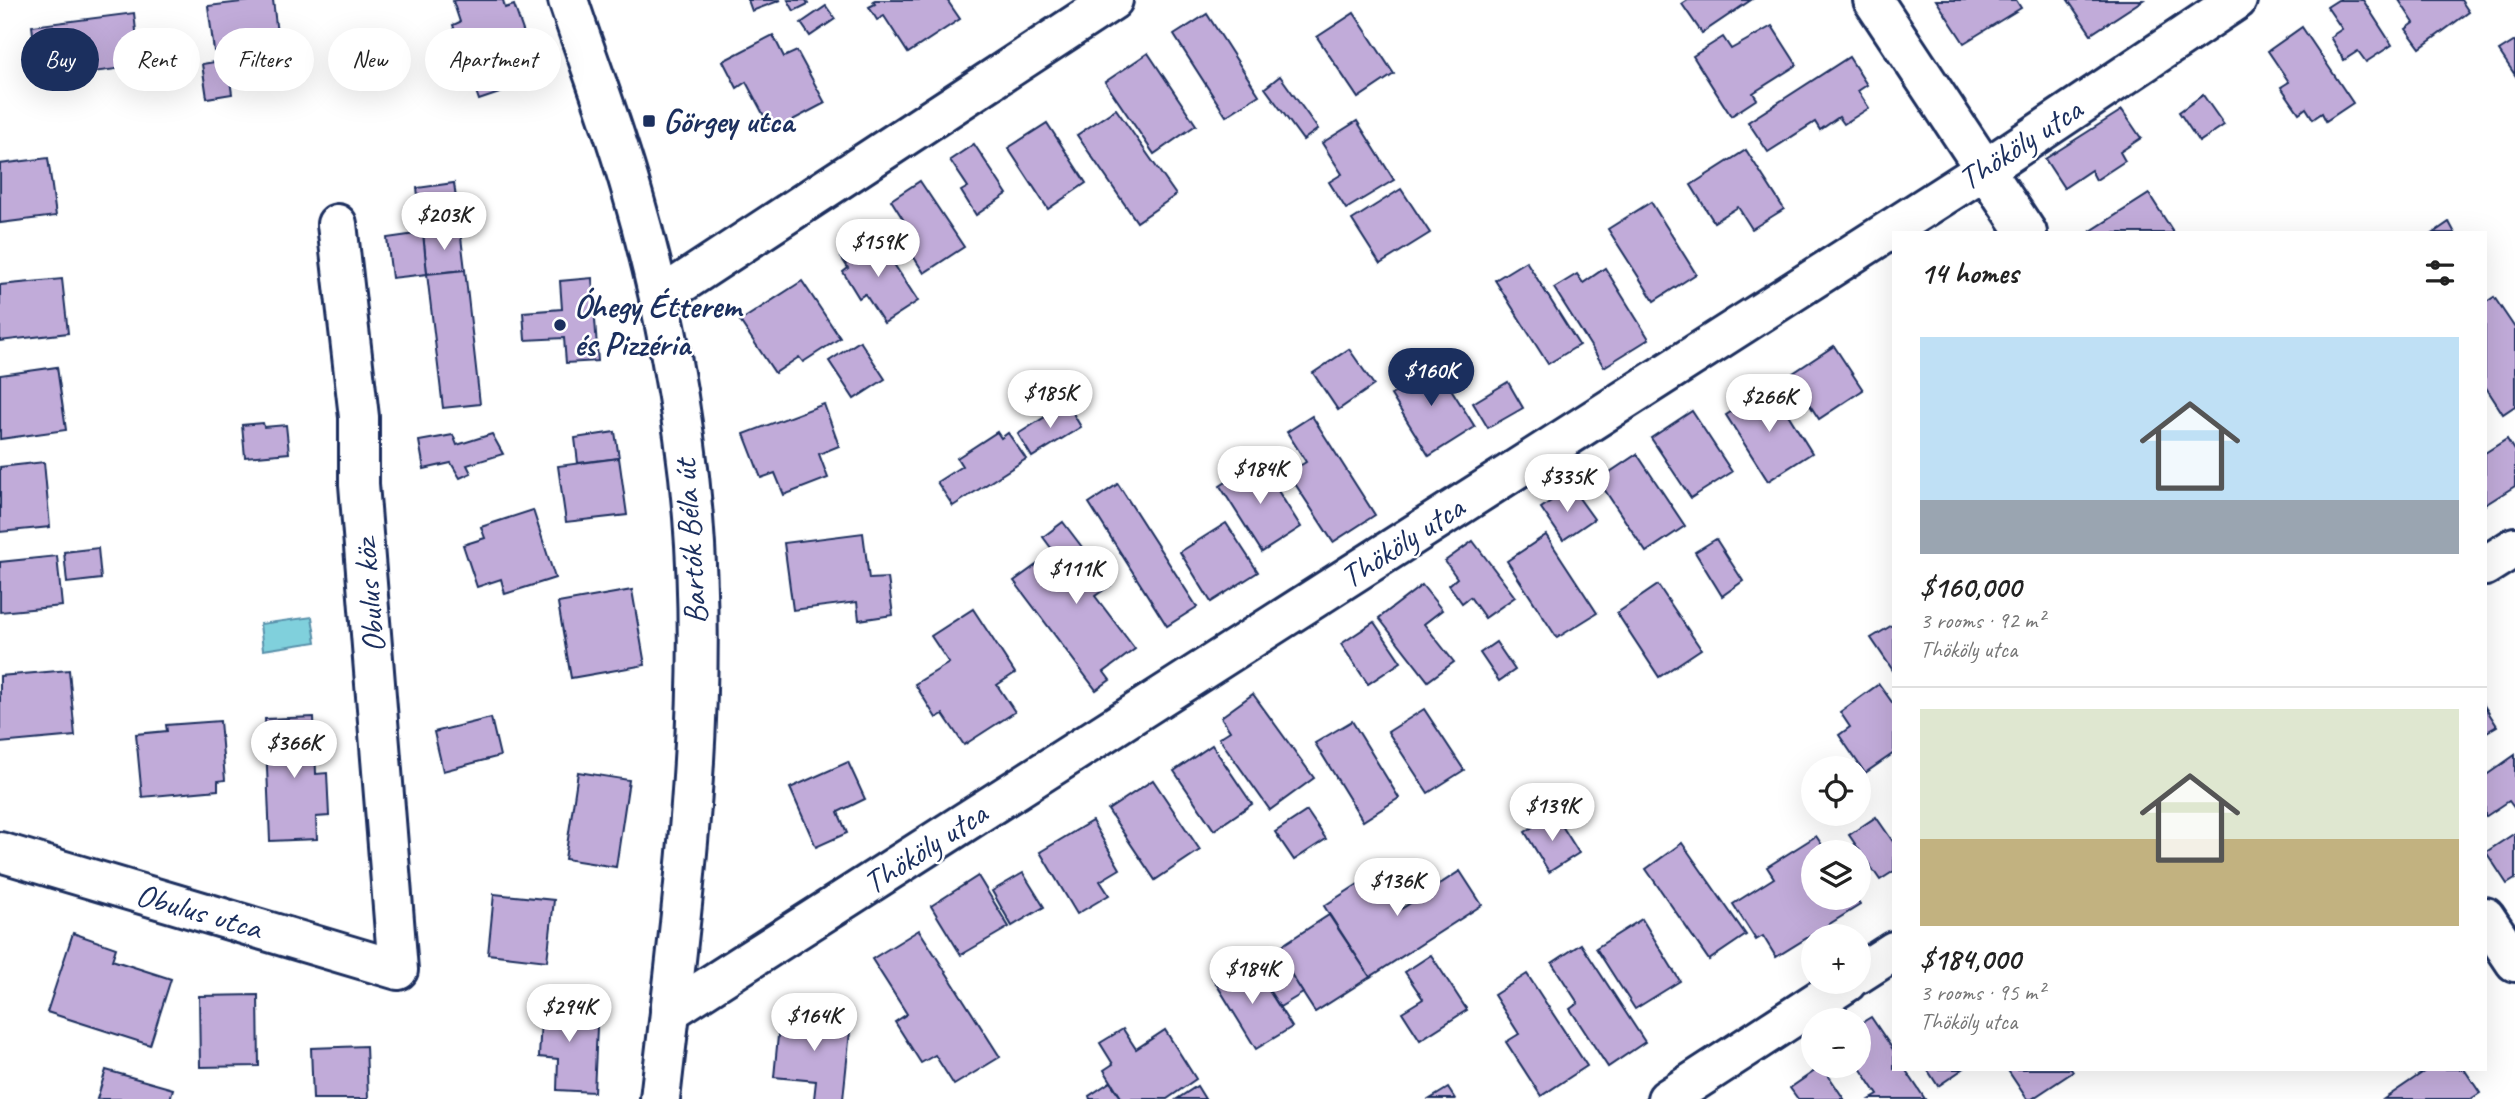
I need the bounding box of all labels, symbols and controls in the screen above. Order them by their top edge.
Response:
chip: Buy [21,28,99,91]
chip: Rent [113,28,200,91]
chip: Filters [214,28,314,91]
chip: New [328,28,411,91]
chip: Apartment [425,28,561,91]
street label: Thököly utca [1950,87,2091,200]
place label: Görgey utca [663,100,797,142]
marker: Görgey utca [641,113,657,129]
pin: $203K [395,192,493,252]
text: $203K [417,200,471,229]
pin: $159K [829,219,927,279]
text: $159K [852,227,904,256]
text: 14 homes [1920,254,2018,292]
icon: filters [2421,254,2459,292]
place label: Óhegy Étterem és Pizzéria [574,285,744,365]
marker: Óhegy Étterem és Pizzéria [552,317,568,333]
pin: $160K [1382,348,1480,408]
text: $160K [1404,356,1458,385]
pin: $185K [1001,370,1099,430]
pin: $266K [1720,374,1818,434]
text: $185K [1024,378,1076,407]
text: $266K [1742,382,1796,411]
icon: home [2127,383,2253,509]
pin: $184K [1211,447,1309,506]
text: $184K [1233,454,1287,483]
pin: $335K [1518,454,1616,514]
street label: Bartók Béla út [663,455,717,626]
text: $335K [1541,462,1593,491]
street label: Thököly utca [1332,485,1473,598]
street label: Obulus köz [343,534,395,654]
pin: $111K [1027,546,1125,606]
text: $111K [1049,554,1103,583]
text: $160,000 [1920,568,2021,606]
text: 3 rooms · 92 m² [1920,606,2044,635]
text: Thököly utca [1920,635,2017,664]
pin: $366K [245,720,343,780]
text: $366K [267,728,321,757]
icon: home [2127,755,2253,881]
map controls [1801,756,1871,1078]
button: locate [1801,756,1871,826]
pin: $139K [1503,784,1601,843]
street label: Thököly utca [855,791,996,904]
text: $139K [1526,791,1578,820]
button: layers [1801,840,1871,910]
pin: $136K [1348,858,1446,918]
text: $136K [1370,866,1424,895]
street label: Obulus utca [131,873,269,950]
button: + [1801,924,1871,994]
text: $184,000 [1920,940,2020,978]
pin: $184K [1203,946,1301,1006]
text: $184K [1225,954,1279,983]
text: 3 rooms · 95 m² [1920,978,2044,1007]
pin: $294K [520,984,618,1044]
text: $294K [543,992,595,1021]
pin: $164K [765,993,863,1053]
text: $164K [787,1001,841,1030]
text: Thököly utca [1920,1007,2017,1036]
button: − [1801,1008,1871,1078]

